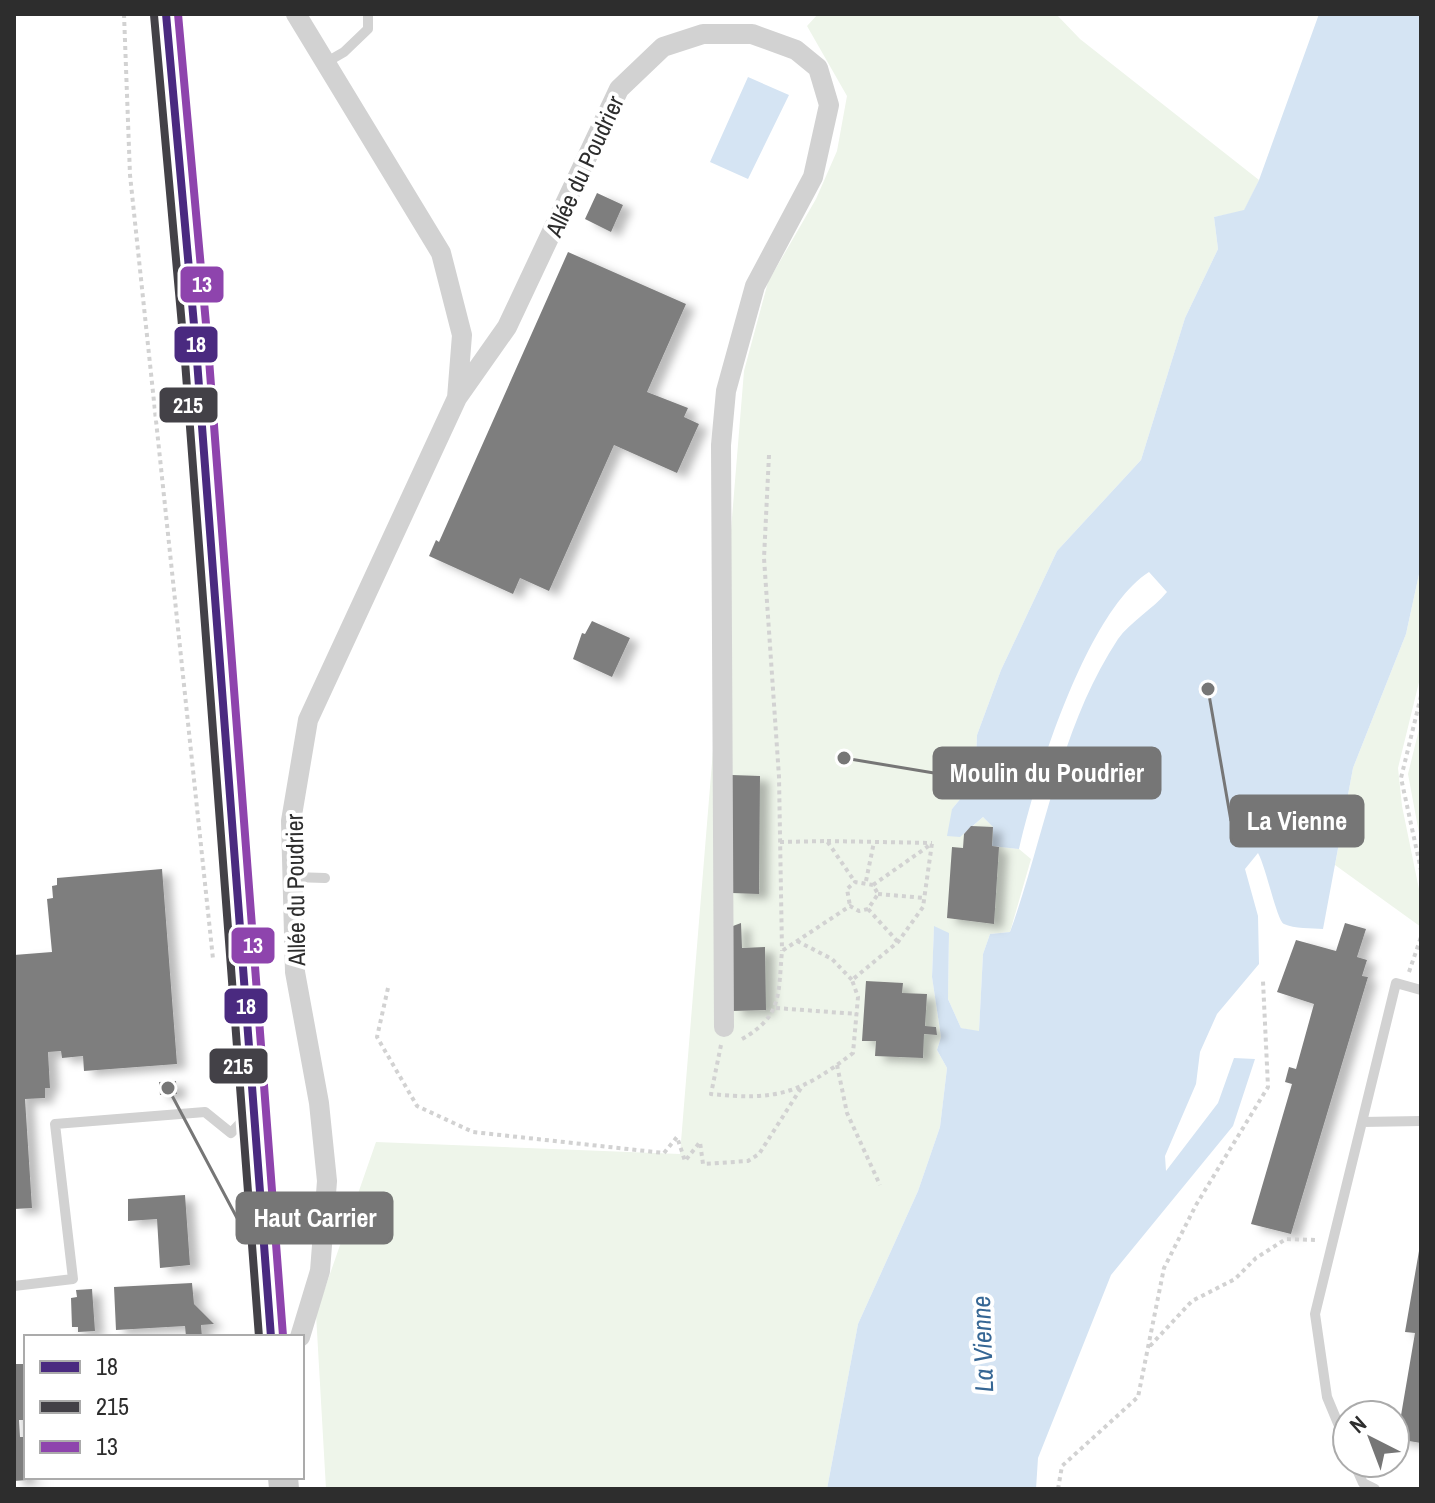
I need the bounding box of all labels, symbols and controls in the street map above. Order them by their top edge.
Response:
street label: Allée du Poudrier [537,90,631,243]
line badge: 13 [179,265,225,304]
text: 13 [192,269,212,299]
line badge: 18 [173,325,219,364]
text: 18 [186,329,206,359]
line badge: 215 [158,386,219,424]
text: 215 [173,390,203,420]
callout: Moulin du Poudrier [934,748,1160,798]
text: Moulin du Poudrier [950,755,1145,790]
callout: La Vienne [1231,796,1363,846]
text: La Vienne [1247,803,1347,838]
street label: Allée du Poudrier [278,813,312,967]
line badge: 13 [230,926,276,965]
text: 13 [243,930,263,960]
line badge: 18 [223,987,269,1025]
text: 18 [236,991,256,1021]
line badge: 215 [208,1047,269,1085]
text: 215 [223,1051,253,1081]
callout: Haut Carrier [237,1193,392,1243]
text: Haut Carrier [253,1200,377,1235]
water label: La Vienne [963,1295,1001,1393]
legend [24,1335,304,1479]
text: 18 [96,1350,118,1382]
text: 215 [96,1390,129,1422]
north arrow [1331,1399,1411,1479]
text: N [1343,1409,1372,1440]
text: 13 [96,1430,118,1462]

